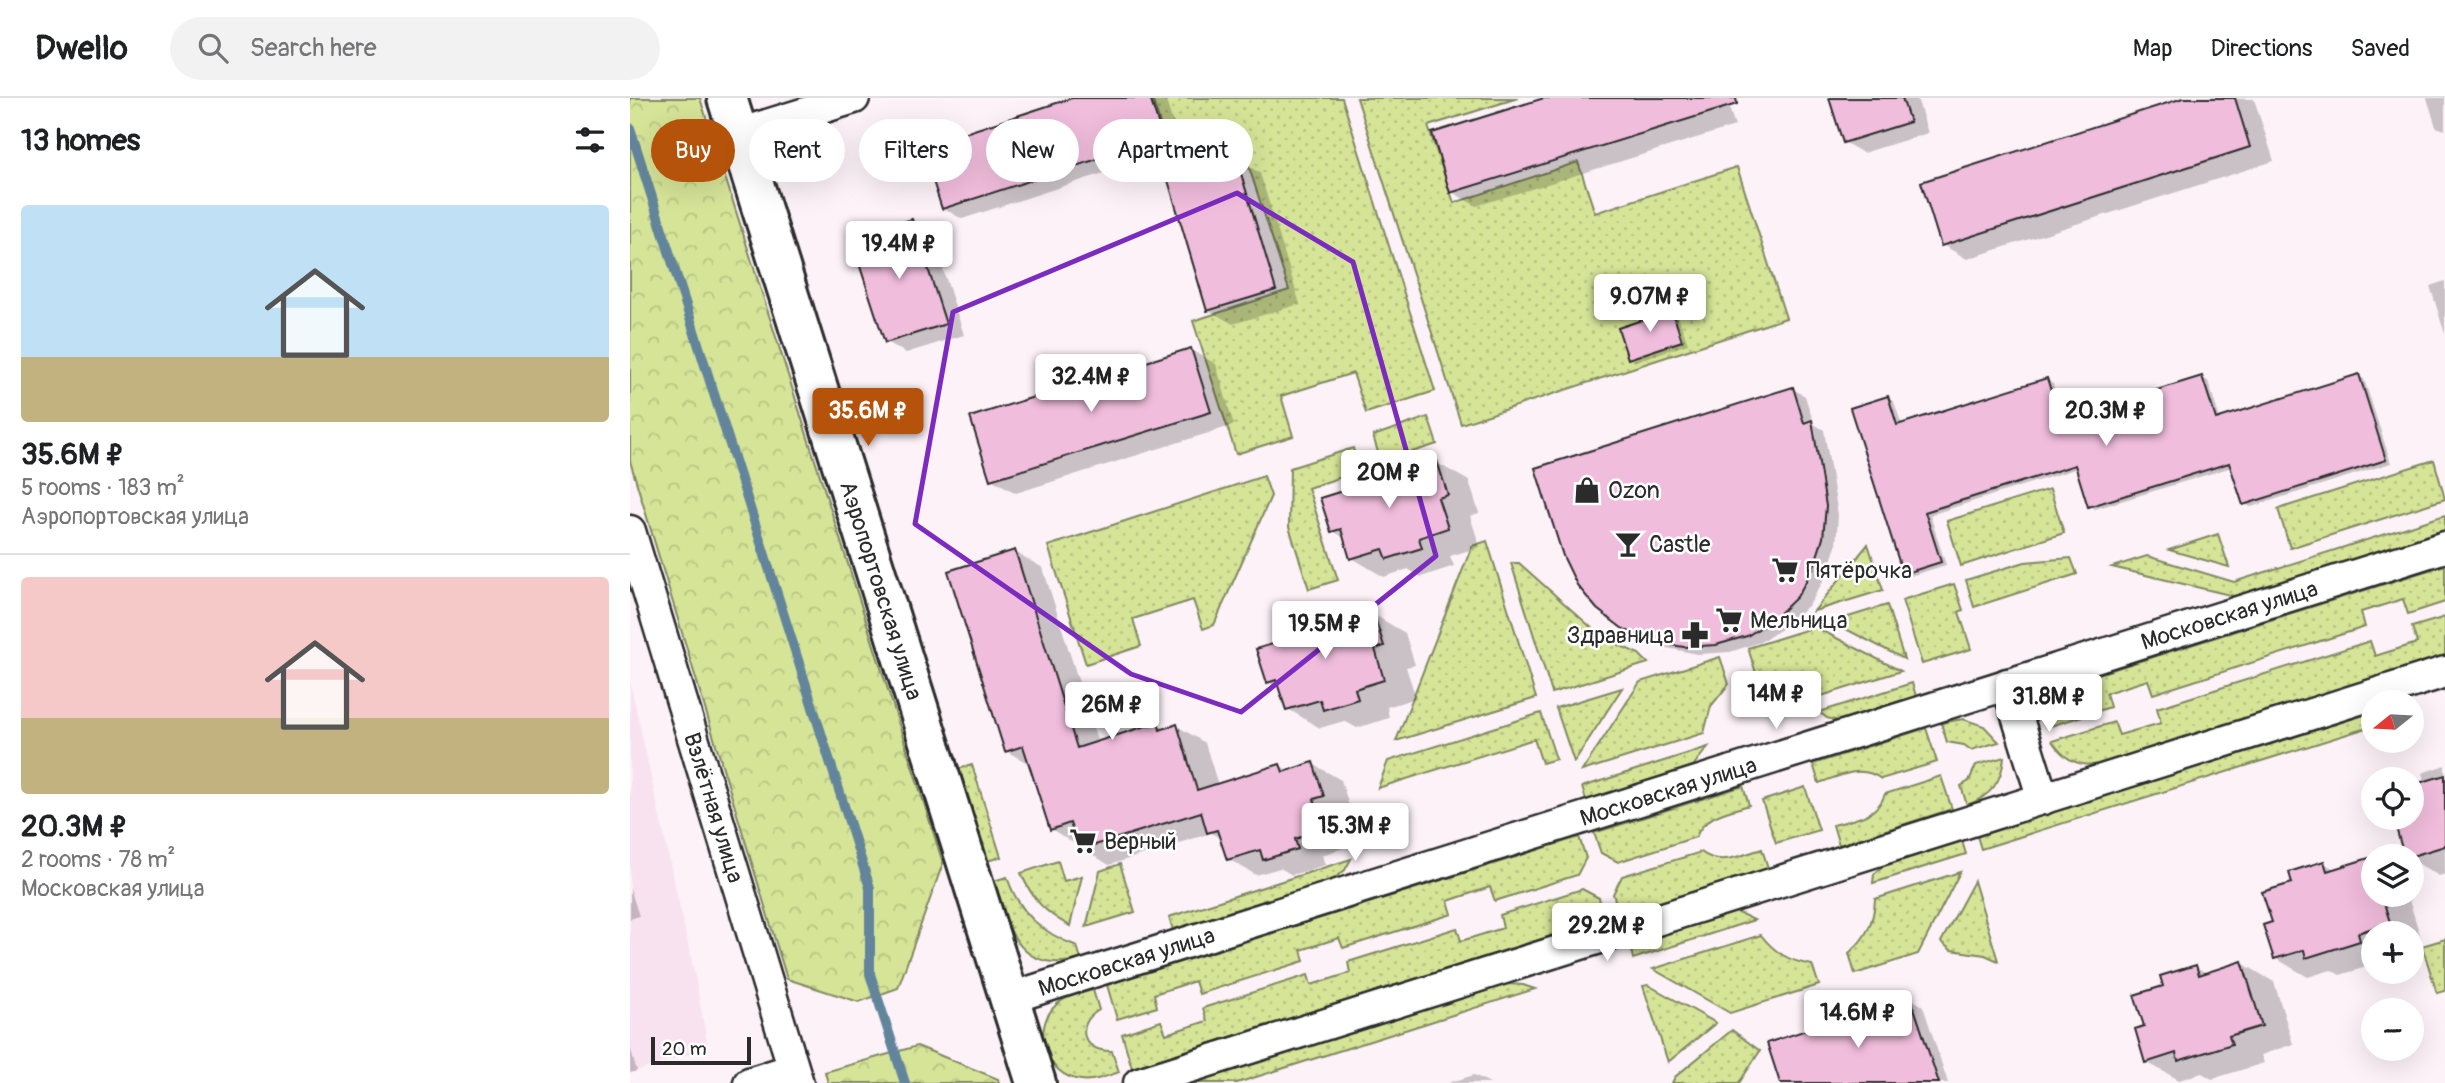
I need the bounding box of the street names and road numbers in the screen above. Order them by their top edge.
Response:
street label: Аэропортовская улица [833,477,929,703]
street label: Московская улица [2137,573,2321,656]
street label: Взлётная улица [678,729,751,886]
street label: Московская улица [1576,750,1760,832]
street label: Московская улица [1034,920,1218,1003]

